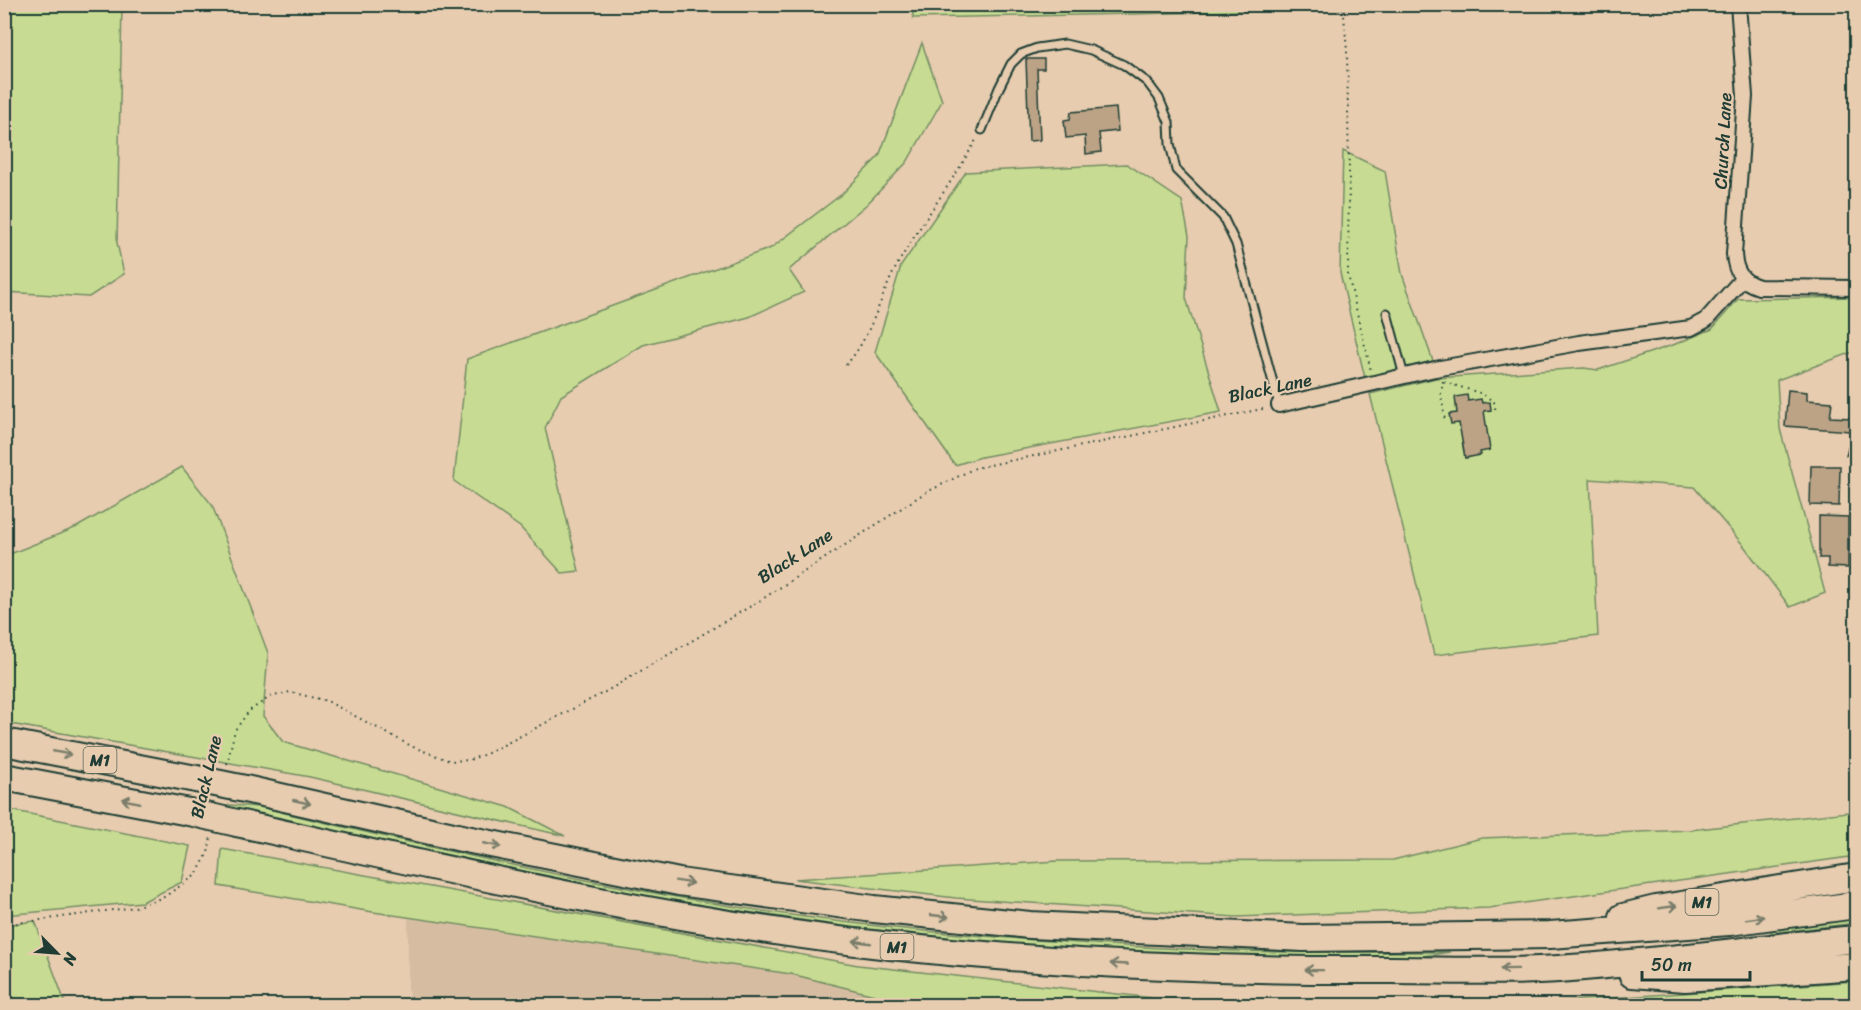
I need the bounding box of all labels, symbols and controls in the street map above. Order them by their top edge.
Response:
street label: Church Lane [1704,92,1742,190]
street label: Black Lane [1225,364,1315,412]
street label: Black Lane [751,519,839,592]
street label: Black Lane [181,732,231,822]
road number: M1 [84,747,116,773]
one-way arrow [52,748,71,759]
one-way arrow [122,795,141,806]
one-way arrow [292,797,311,808]
one-way arrow [483,839,502,851]
one-way arrow [673,877,693,888]
road number: M1 [1686,889,1718,915]
one-way arrow [1658,902,1678,913]
one-way arrow [929,911,949,922]
one-way arrow [1744,913,1764,924]
north arrow [27,923,87,983]
road number: M1 [880,934,914,960]
one-way arrow [852,937,872,948]
scale bar [1642,944,1750,982]
text: N [54,947,86,971]
text: 50 m [1651,949,1692,981]
one-way arrow [1109,959,1129,970]
one-way arrow [1499,964,1519,975]
one-way arrow [1304,965,1324,976]

